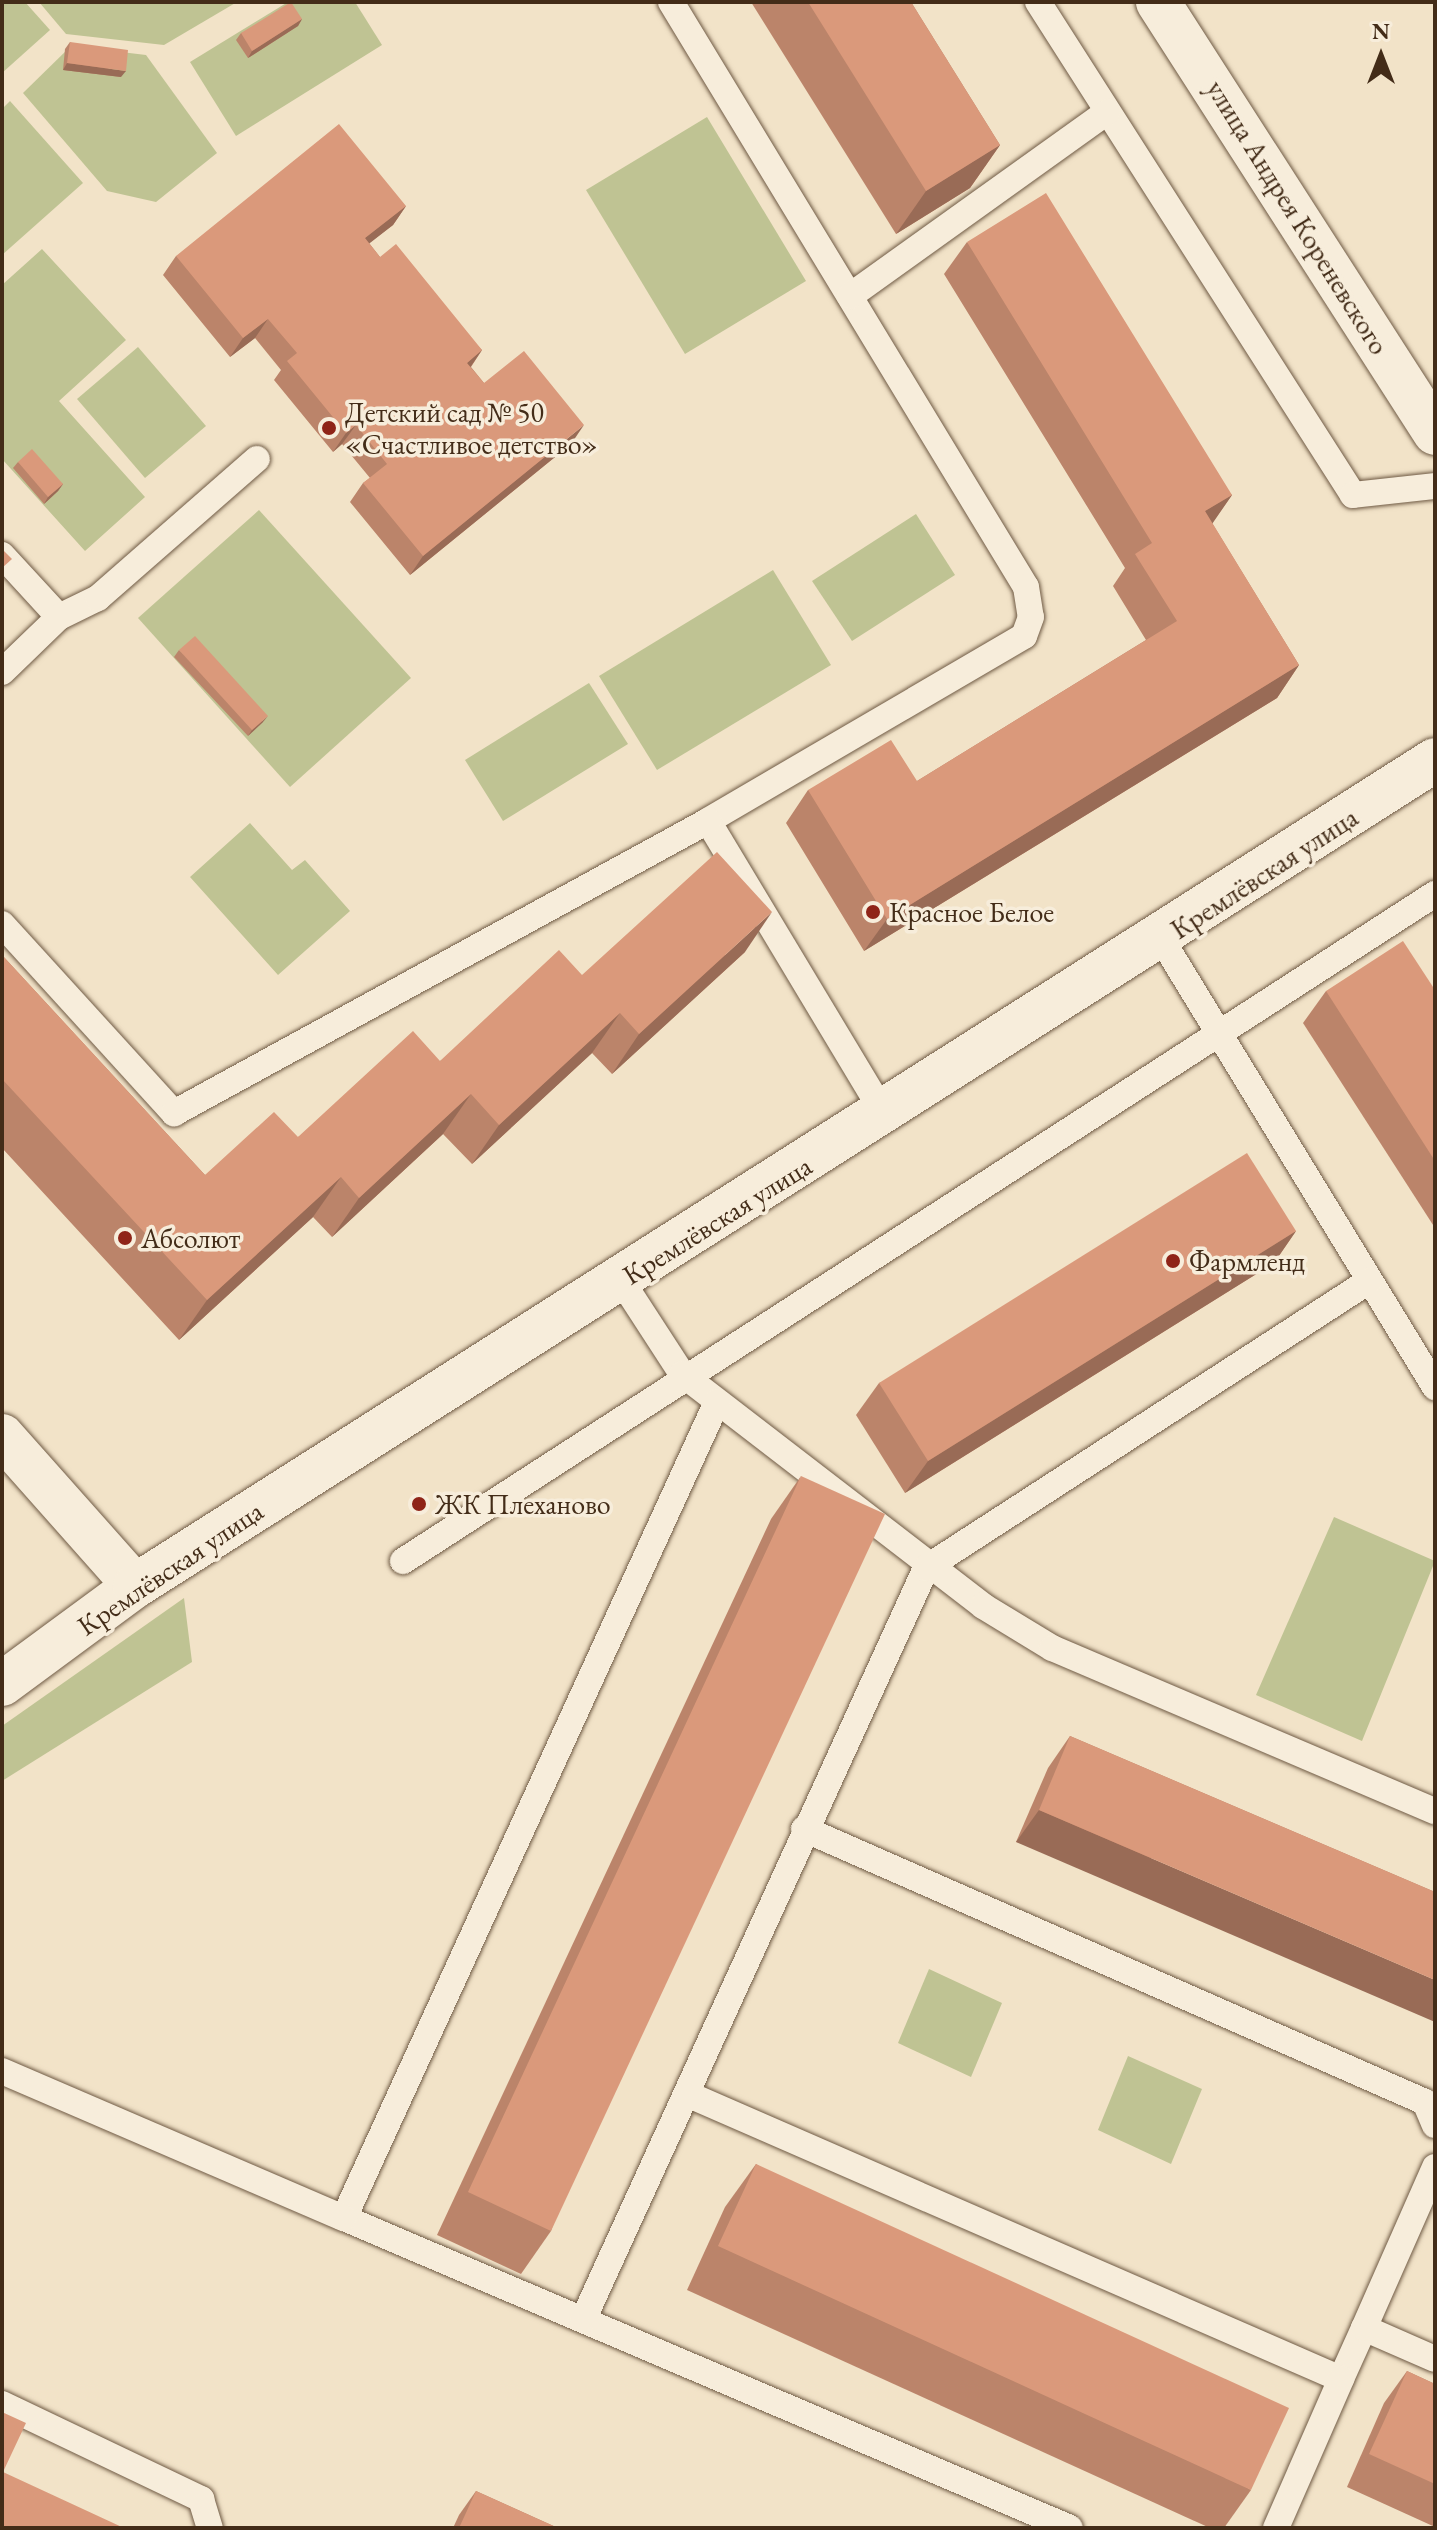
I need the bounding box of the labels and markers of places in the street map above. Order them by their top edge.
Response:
place label: Детский сад № 50 «Счастливое детство» [345,395,598,461]
marker: Детский сад № 50 «Счастливое детство» [320,419,338,437]
place label: Красное Белое [889,895,1054,929]
marker: Красное Белое [864,903,882,921]
place label: Абсолют [141,1221,240,1255]
marker: Абсолют [116,1229,134,1247]
place label: Фармленд [1189,1244,1305,1278]
marker: Фармленд [1164,1252,1182,1270]
place label: ЖК Плеханово [435,1487,611,1521]
marker: ЖК Плеханово [410,1495,428,1513]

